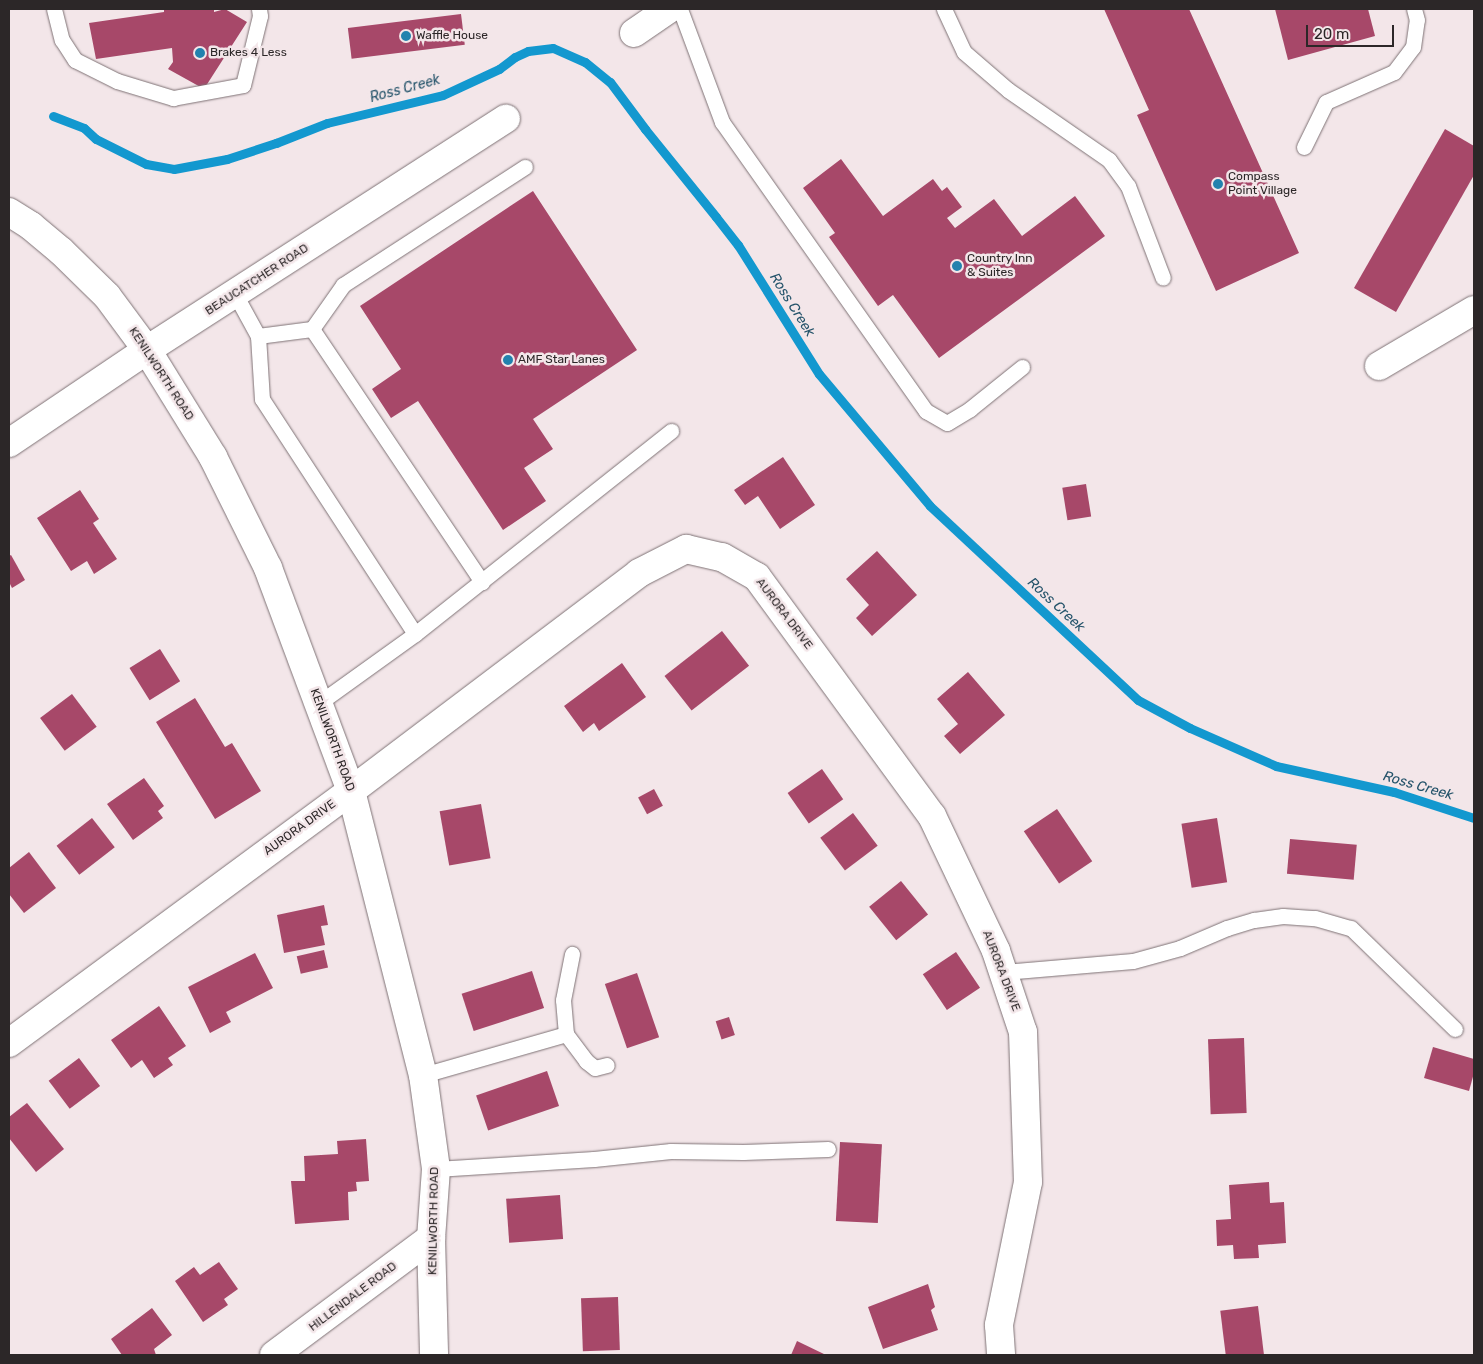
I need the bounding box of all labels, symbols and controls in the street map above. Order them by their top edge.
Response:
scale bar [1308,15,1396,47]
text: 20 m [1314,25,1349,43]
place label: Waffle House [416,29,488,43]
marker: Waffle House [400,30,412,42]
place label: Brakes 4 Less [210,46,287,60]
marker: Brakes 4 Less [194,47,206,59]
water label: Ross Creek [368,72,442,106]
place label: Compass Point Village [1228,170,1297,198]
marker: Compass Point Village [1212,178,1224,190]
street label: BEAUCATCHER ROAD [203,241,311,319]
place label: Country Inn & Suites [967,252,1033,280]
marker: Country Inn & Suites [951,260,963,272]
water label: Ross Creek [766,270,818,340]
street label: KENILWORTH ROAD [125,325,197,423]
place label: AMF Star Lanes [518,353,605,367]
marker: AMF Star Lanes [502,354,514,366]
water label: Ross Creek [1024,574,1088,636]
street label: AURORA DRIVE [752,575,816,653]
street label: KENILWORTH ROAD [307,687,357,793]
water label: Ross Creek [1381,768,1455,804]
street label: AURORA DRIVE [261,797,339,859]
street label: AURORA DRIVE [979,928,1023,1014]
street label: KENILWORTH ROAD [426,1167,442,1275]
street label: HILLENDALE ROAD [306,1259,400,1335]

